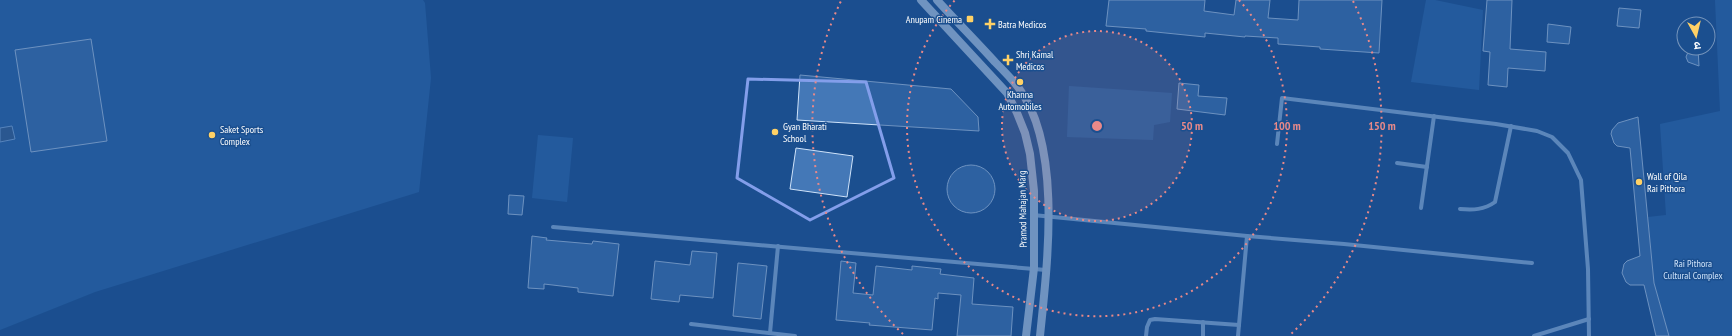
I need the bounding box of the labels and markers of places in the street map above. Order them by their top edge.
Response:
place label: Anupam Cinema [906,13,962,26]
marker: Anupam Cinema [965,14,975,24]
place label: Batra Medicos [998,18,1047,31]
marker: Batra Medicos [985,19,995,29]
place label: Shri Kamal Medicos [1016,48,1054,73]
marker: Shri Kamal Medicos [1003,55,1013,65]
marker: Khanna Automobiles [1015,77,1025,87]
place label: Khanna Automobiles [998,88,1042,113]
centre of rings [1090,119,1104,133]
place label: Gyan Bharati School [783,120,827,145]
place label: Saket Sports Complex [220,123,264,148]
marker: Gyan Bharati School [770,127,780,137]
marker: Saket Sports Complex [207,130,217,140]
place label: Wall of Qila Rai Pithora [1647,170,1687,195]
marker: Wall of Qila Rai Pithora [1634,177,1644,187]

